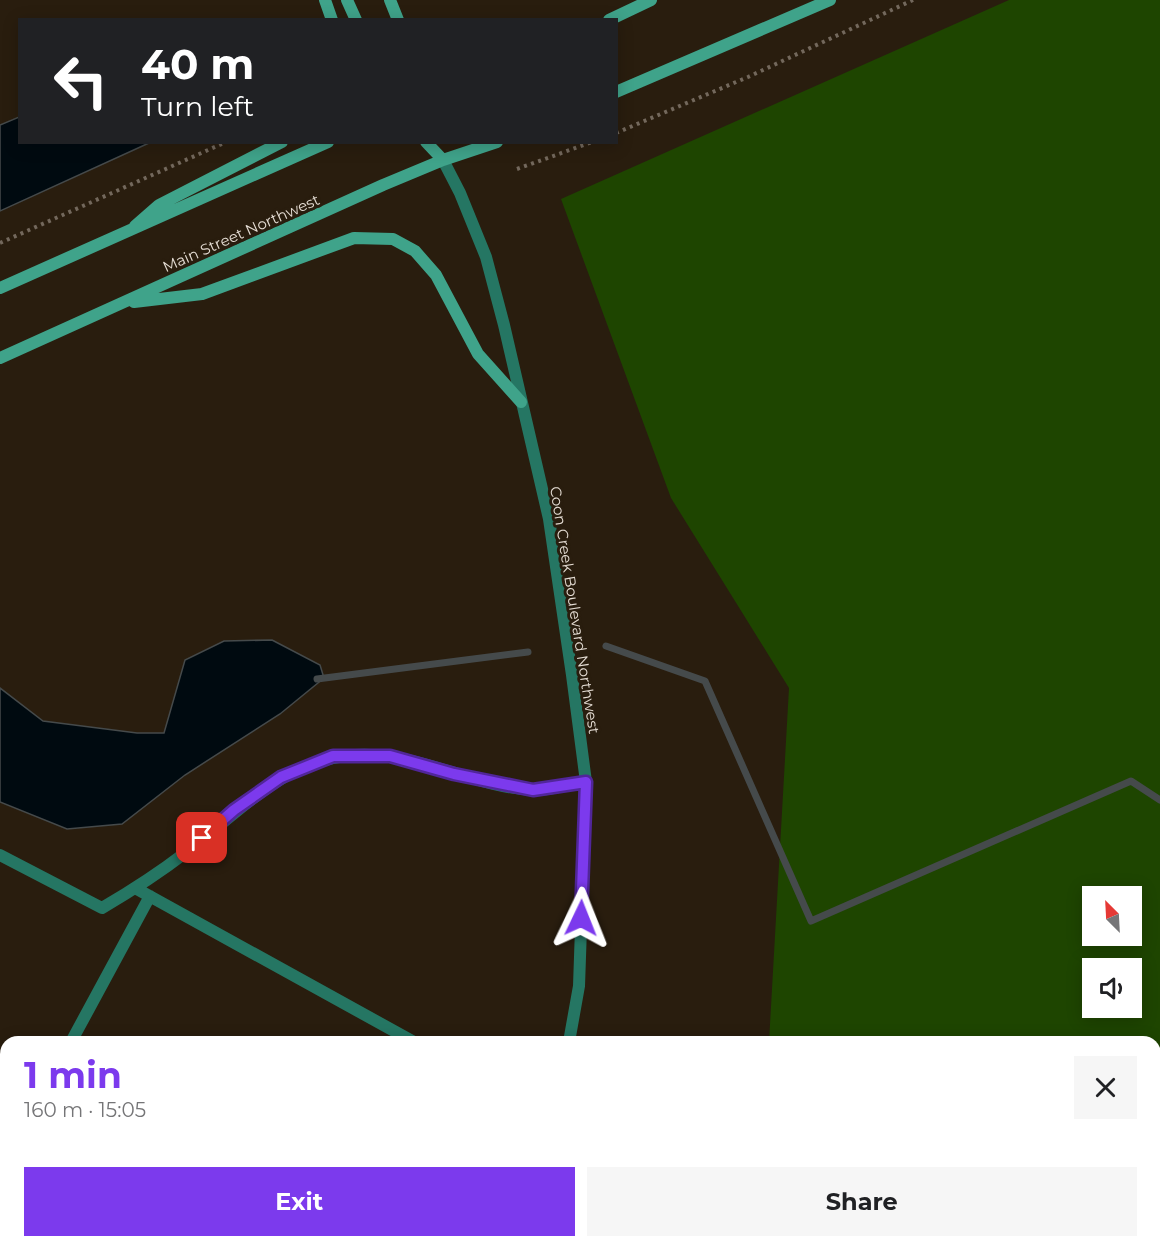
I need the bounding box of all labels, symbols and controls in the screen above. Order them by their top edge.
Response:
text: 40 m [141,38,254,90]
icon: left [42,42,120,120]
text: Turn left [141,90,254,123]
street label: Main Street Northwest [160,190,322,276]
street label: Coon Creek Boulevard Northwest [546,485,604,735]
pin [176,812,227,863]
icon: arrive [185,821,218,854]
position arrow [549,886,613,950]
north arrow [1082,886,1142,946]
map controls [1082,886,1142,1018]
button: sound [1082,958,1142,1018]
text: 1 min [24,1053,122,1097]
button: close [1074,1056,1137,1119]
text: 160 m · 15:05 [24,1098,146,1122]
button: Exit [24,1167,575,1236]
button: Share [587,1167,1137,1236]

